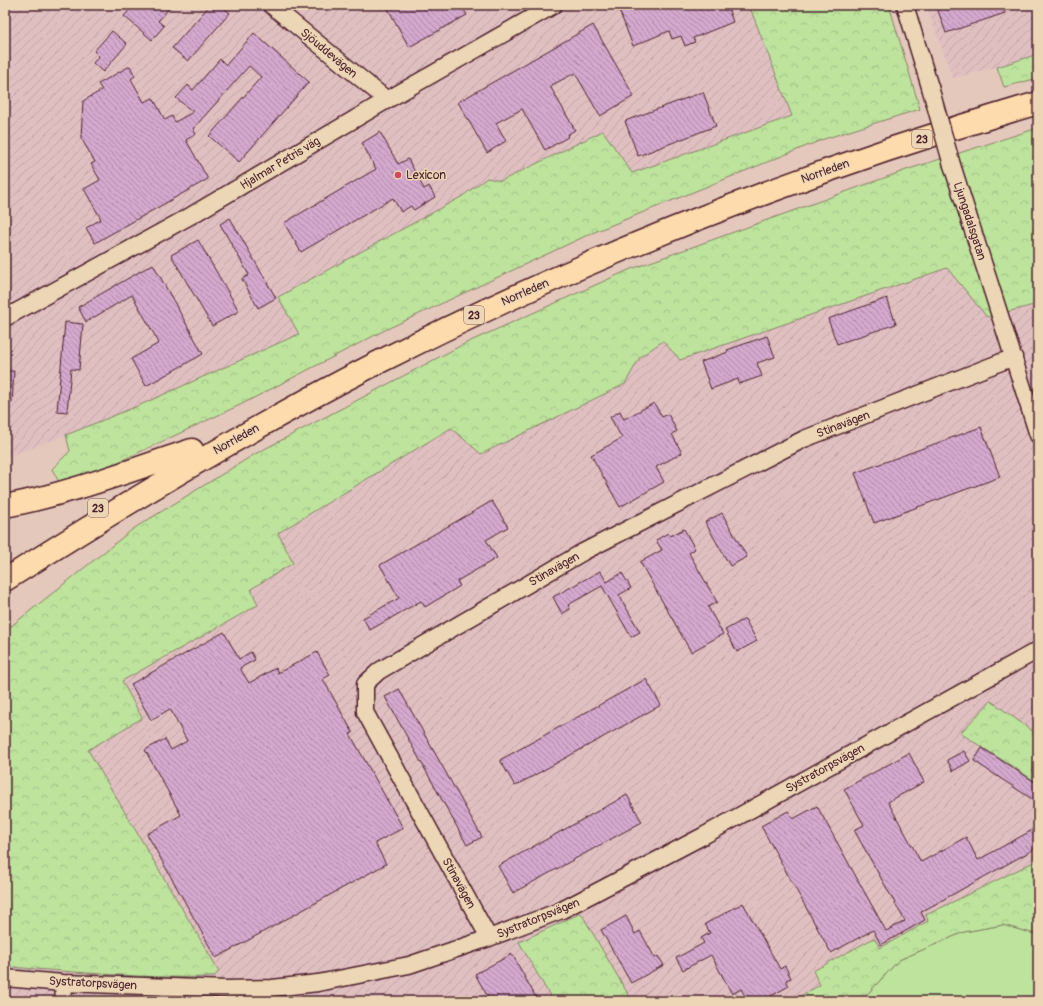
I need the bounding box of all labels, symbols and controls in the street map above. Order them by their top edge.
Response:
street label: Sjöuddevägen [297,25,360,82]
road number: 23 [912,130,932,148]
street label: Hjalmar Petris väg [237,134,323,193]
street label: Norrleden [799,156,852,187]
place label: Lexicon [406,168,446,183]
marker: Lexicon [393,170,403,180]
street label: Ljungadalsgatan [950,180,989,262]
street label: Norrleden [499,275,551,310]
road number: 23 [464,306,484,324]
street label: Stinavägen [814,407,872,441]
street label: Norrleden [211,421,262,458]
road number: 23 [88,499,108,517]
street label: Stinavägen [526,549,582,590]
street label: Systratorpsvägen [783,740,868,796]
street label: Stinavägen [438,855,479,911]
street label: Systratorpsvägen [495,895,582,942]
street label: Systratorpsvägen [49,974,138,993]

